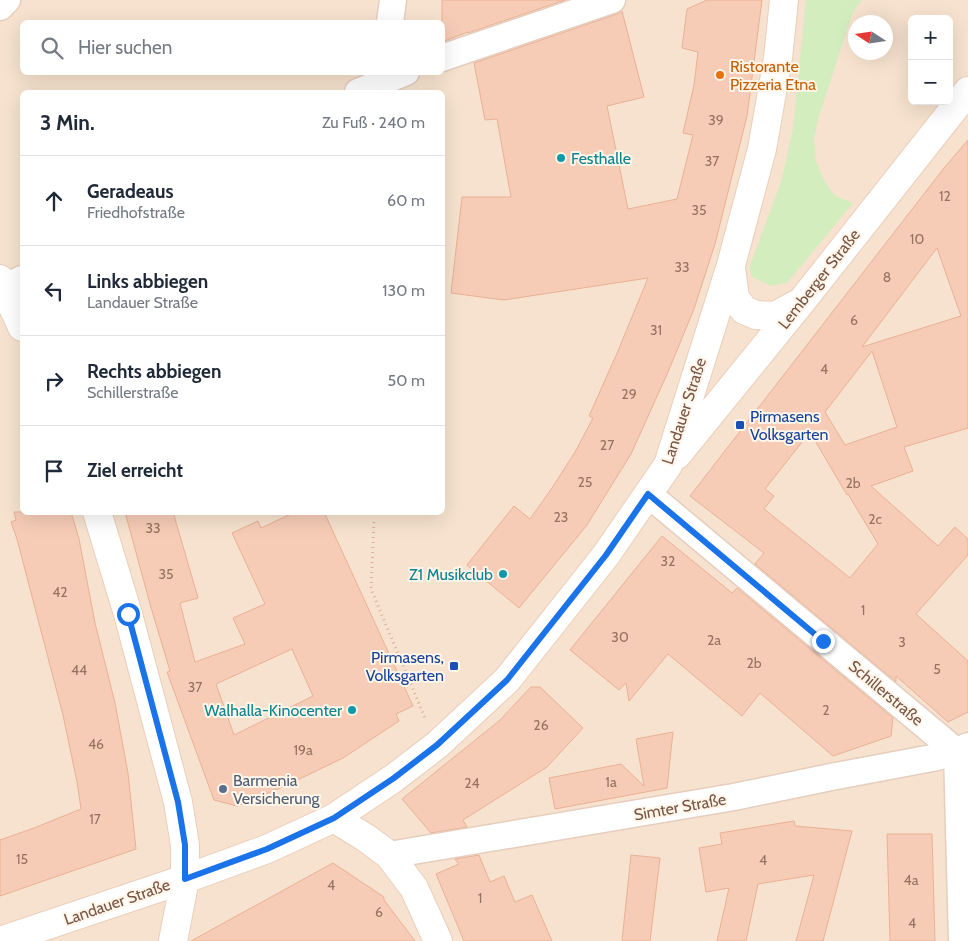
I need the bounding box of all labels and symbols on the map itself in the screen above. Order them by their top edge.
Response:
north arrow [848,15,893,60]
place label: Ristorante Pizzeria Etna [730,57,816,94]
marker: Ristorante Pizzeria Etna [714,69,726,81]
house number: 39 [708,111,724,129]
place label: Festhalle [571,149,631,168]
marker: Festhalle [555,152,567,164]
house number: 37 [705,152,719,170]
house number: 12 [939,187,951,205]
house number: 35 [691,201,707,219]
street label: Lemberger Straße [774,225,864,333]
house number: 10 [910,230,924,248]
house number: 33 [674,258,690,276]
house number: 8 [883,268,891,286]
house number: 6 [850,311,858,329]
house number: 31 [650,321,662,339]
street label: Landauer Straße [658,355,710,467]
house number: 4 [820,360,828,378]
house number: 29 [621,385,637,403]
place label: Pirmasens Volksgarten [750,407,828,444]
marker: Pirmasens Volksgarten [734,419,746,431]
house number: 27 [600,436,614,454]
house number: 25 [578,473,592,491]
house number: 2b [845,474,861,492]
house number: 23 [554,508,568,526]
house number: 2c [868,510,882,528]
house number: 33 [145,519,161,537]
house number: 32 [661,552,675,570]
house number: 35 [158,565,174,583]
place label: Z1 Musikclub [409,565,493,584]
marker: Z1 Musikclub [497,568,509,580]
house number: 42 [52,583,68,601]
house number: 1 [861,601,865,619]
route start [117,603,140,626]
house number: 30 [611,628,629,646]
route end [812,630,835,653]
house number: 2a [707,631,721,649]
house number: 3 [898,633,906,651]
place label: Pirmasens, Volksgarten [366,648,444,685]
house number: 2b [746,654,762,672]
street label: Schillerstraße [845,656,927,730]
marker: Pirmasens, Volksgarten [448,660,460,672]
house number: 5 [933,660,941,678]
house number: 44 [71,661,87,679]
house number: 37 [188,678,202,696]
place label: Walhalla-Kinocenter [204,701,343,720]
house number: 2 [822,701,830,719]
marker: Walhalla-Kinocenter [346,704,358,716]
house number: 26 [533,716,549,734]
house number: 46 [88,735,104,753]
house number: 19a [293,741,313,759]
place label: Barmenia Versicherung [233,771,321,808]
house number: 1a [605,773,617,791]
house number: 24 [464,774,480,792]
marker: Barmenia Versicherung [217,783,229,795]
street label: Simter Straße [632,790,728,824]
house number: 17 [89,810,101,828]
house number: 15 [16,850,28,868]
house number: 4 [759,851,767,869]
house number: 4a [904,871,919,889]
street label: Landauer Straße [61,875,173,929]
house number: 4 [327,876,335,894]
house number: 1 [478,889,482,907]
house number: 6 [375,903,383,921]
house number: 4 [908,914,916,932]

